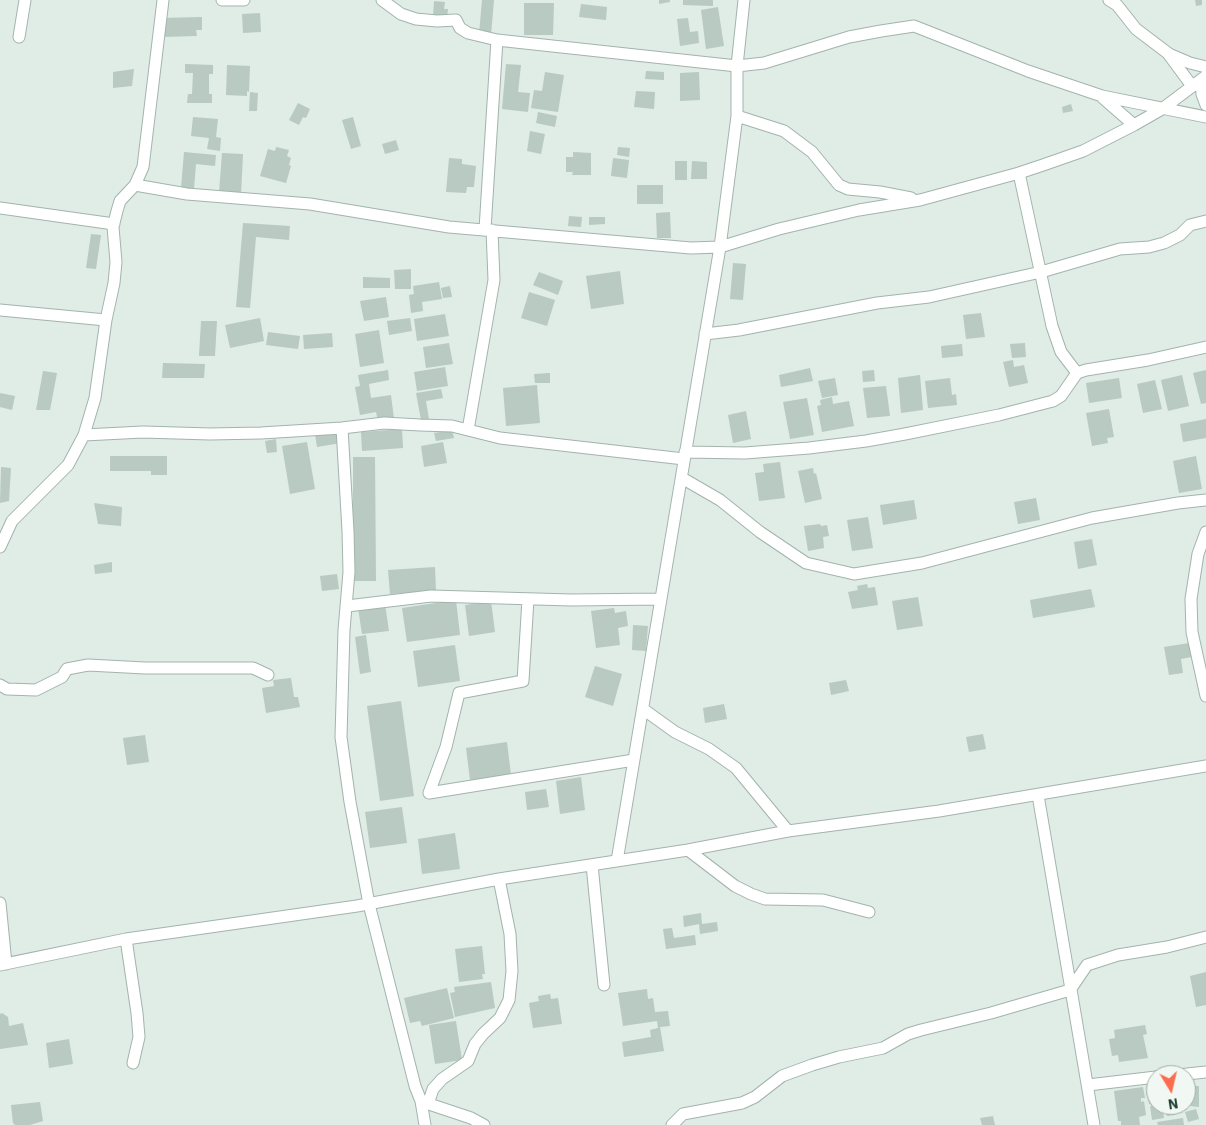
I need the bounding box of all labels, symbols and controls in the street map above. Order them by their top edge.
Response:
north arrow [1146,1065,1196,1115]
text: N [1167,1094,1180,1114]

